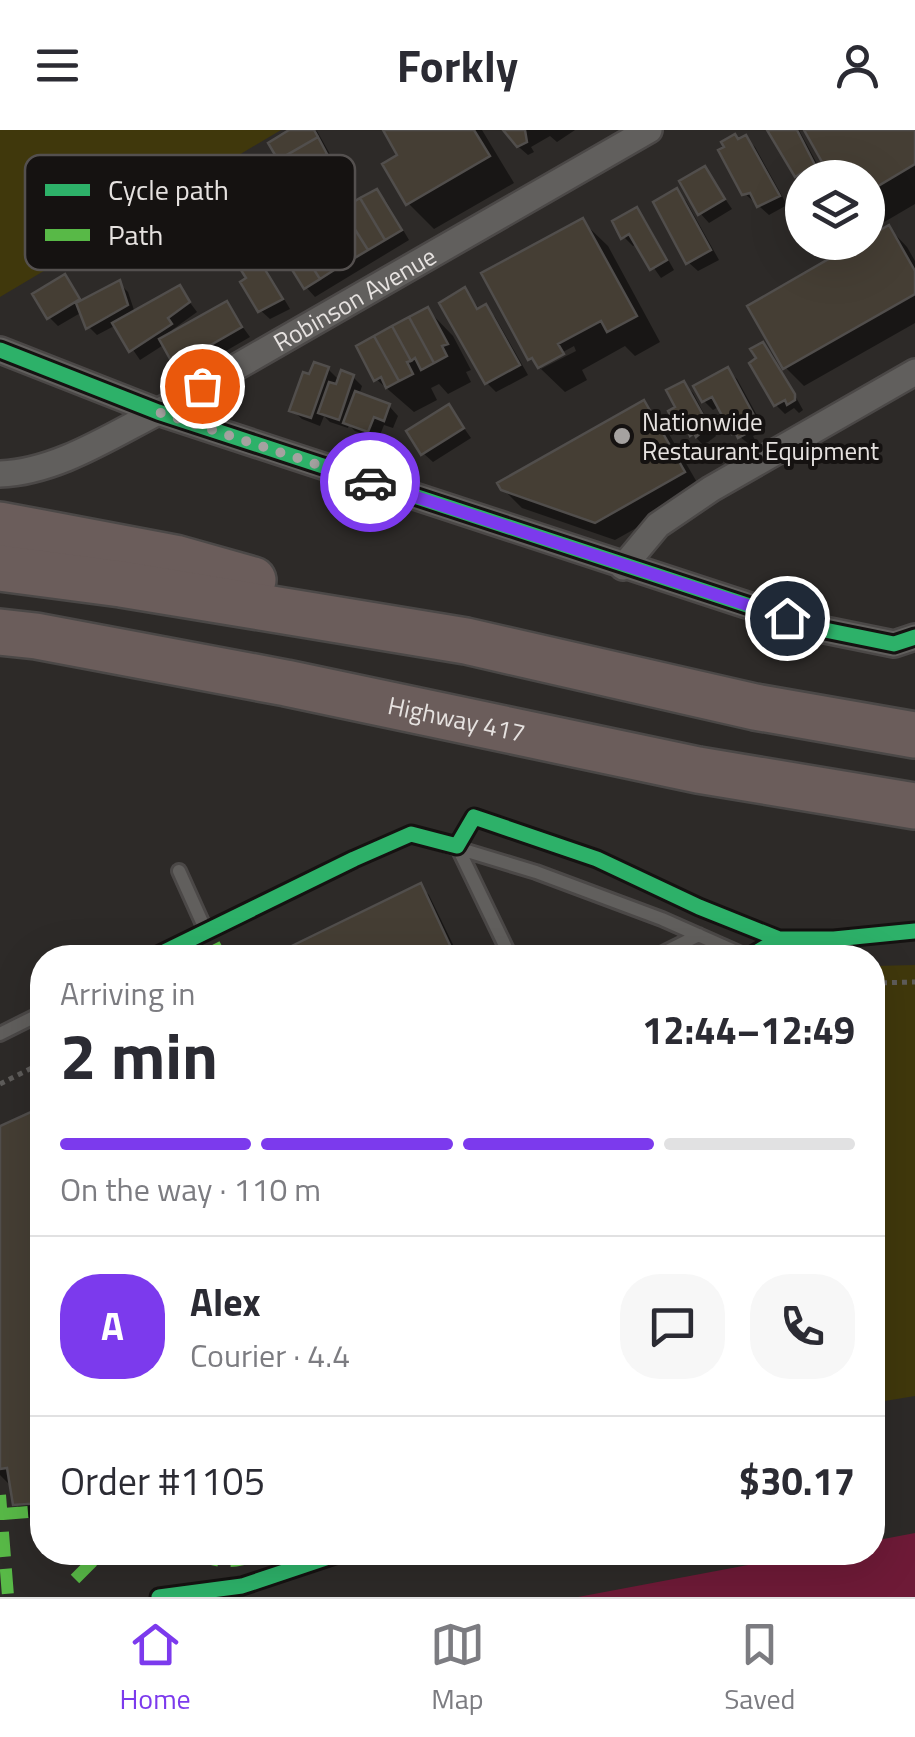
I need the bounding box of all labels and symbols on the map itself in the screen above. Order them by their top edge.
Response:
legend [25,155,355,270]
text: Cycle path [108,168,229,211]
text: Path [108,213,163,256]
street label: Robinson Avenue [266,237,443,361]
pin [160,344,245,429]
place label: Nationwide Restaurant Equipment [642,403,879,470]
marker: Nationwide Restaurant Equipment [611,425,633,447]
courier [320,432,420,532]
pin [745,576,830,661]
street label: Highway 417 [384,686,529,752]

